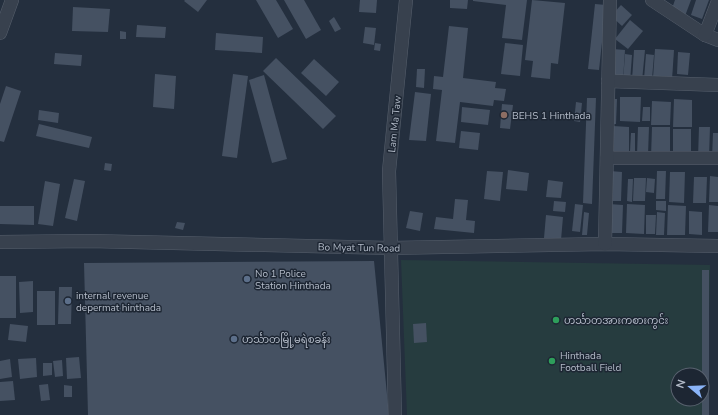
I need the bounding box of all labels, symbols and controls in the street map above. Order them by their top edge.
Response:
street label: Lam Ma Taw [385,94,405,153]
place label: BEHS 1 Hinthada [512,109,591,123]
marker: BEHS 1 Hinthada [499,110,509,120]
street label: Bo Myat Tun Road [318,240,400,256]
place label: No 1 Police Station Hinthada [255,267,331,293]
marker: No 1 Police Station Hinthada [242,274,252,284]
place label: internal revenue depermat hinthada [76,289,161,315]
marker: internal revenue depermat hinthada [63,296,73,306]
place label: ဟင်္သာတအားကစားကွင်း [564,313,668,329]
marker: ဟင်္သာတအားကစားကွင်း [551,315,561,325]
place label: ဟင်္သာတမြို့မရဲစခန်း [242,332,330,348]
marker: ဟင်္သာတမြို့မရဲစခန်း [229,334,239,344]
place label: Hinthada Football Field [560,349,622,375]
marker: Hinthada Football Field [547,356,557,366]
north arrow [670,367,710,407]
text: N [673,378,689,390]

